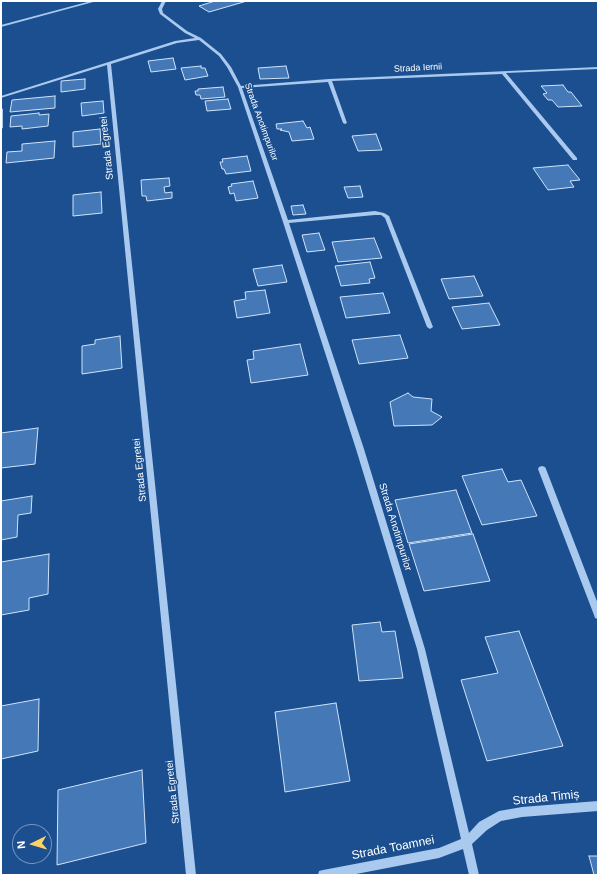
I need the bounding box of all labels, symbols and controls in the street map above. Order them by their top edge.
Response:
street label: Strada Iernii [393,61,443,75]
street label: Strada Anotimpurilor [242,82,280,162]
street label: Strada Egretei [98,116,116,180]
street label: Strada Egretei [131,438,149,502]
street label: Strada Anotimpurilor [376,482,414,572]
street label: Strada Egretei [164,760,182,824]
street label: Strada Timiș [512,787,580,809]
north arrow [12,824,52,864]
street label: Strada Toamnei [350,833,436,863]
text: N [15,840,27,849]

